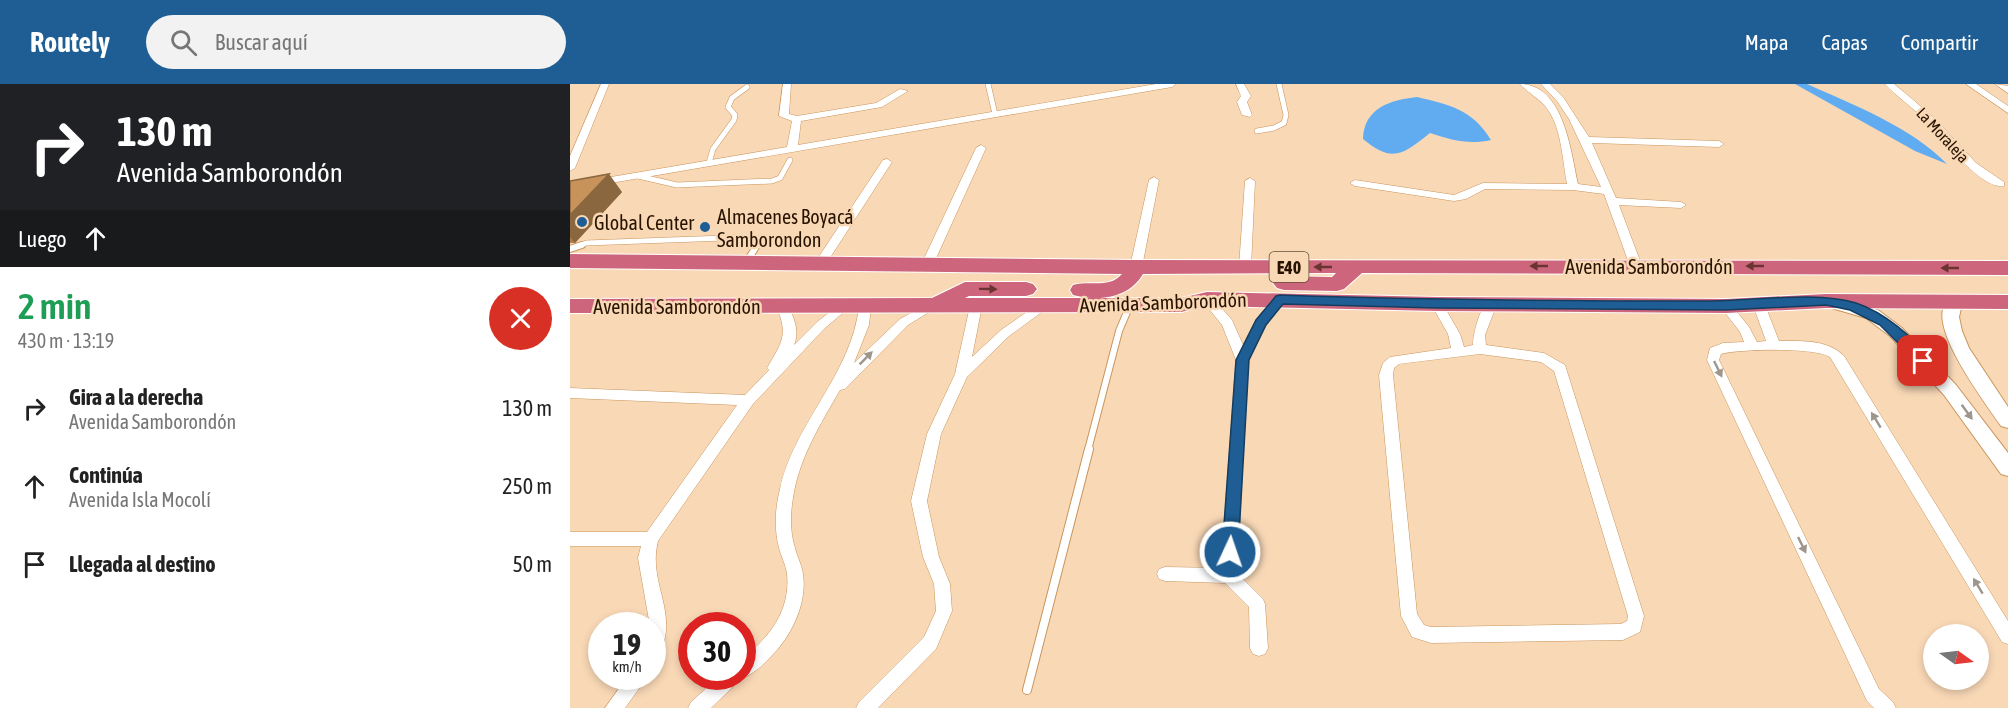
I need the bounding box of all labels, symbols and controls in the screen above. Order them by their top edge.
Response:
search box [146,15,566,69]
text: Routely [30,26,110,58]
icon: search [167,26,200,59]
text: Buscar aquí [215,29,308,55]
text: Mapa [1745,30,1788,54]
text: Capas [1821,30,1868,54]
text: Compartir [1901,30,1978,54]
street label: La Moraleja [1912,104,1973,167]
text: 130 m [117,107,212,155]
icon: right [18,108,96,186]
text: Avenida Samborondón [117,157,343,188]
place label: Almacenes Boyacá Samborondon [717,205,854,251]
place label: Global Center [594,211,695,234]
marker: Global Center [575,215,589,229]
marker: Almacenes Boyacá Samborondon [698,220,712,234]
icon: ahead [79,222,112,255]
text: Luego [18,226,67,252]
road number: E40 [1270,252,1308,282]
street label: Avenida Samborondón [1565,255,1733,278]
one-way arrow [1529,261,1548,271]
one-way arrow [1745,261,1764,271]
one-way arrow [1313,262,1332,272]
one-way arrow [1940,263,1959,272]
one-way arrow [978,284,997,294]
text: 2 min [18,285,92,327]
button: close [489,287,552,350]
street label: Avenida Samborondón [1079,288,1247,316]
street label: Avenida Samborondón [593,295,761,318]
text: 430 m · 13:19 [18,329,114,352]
pin [1897,335,1948,386]
icon: arrive [1906,344,1939,377]
one-way arrow [859,351,873,365]
one-way arrow [1713,361,1722,378]
text: Gira a la derecha [69,384,203,410]
icon: right [18,392,51,425]
text: 130 m [502,395,552,421]
one-way arrow [1960,404,1973,420]
text: Avenida Samborondón [69,410,236,433]
one-way arrow [1871,412,1882,428]
text: Continúa [69,462,143,488]
icon: ahead [18,470,51,503]
text: 250 m [502,473,552,499]
text: Avenida Isla Mocolí [69,488,211,511]
position arrow [1198,520,1262,584]
one-way arrow [1797,537,1807,554]
icon: arrive [18,548,51,581]
text: Llegada al destino [69,551,216,577]
text: 50 m [512,551,552,577]
one-way arrow [1972,578,1983,594]
speed limit sign: 30 [678,612,756,690]
north arrow [1923,624,1989,690]
map controls [1923,624,1989,690]
text: 19 [613,627,641,661]
text: km/h [612,658,642,675]

